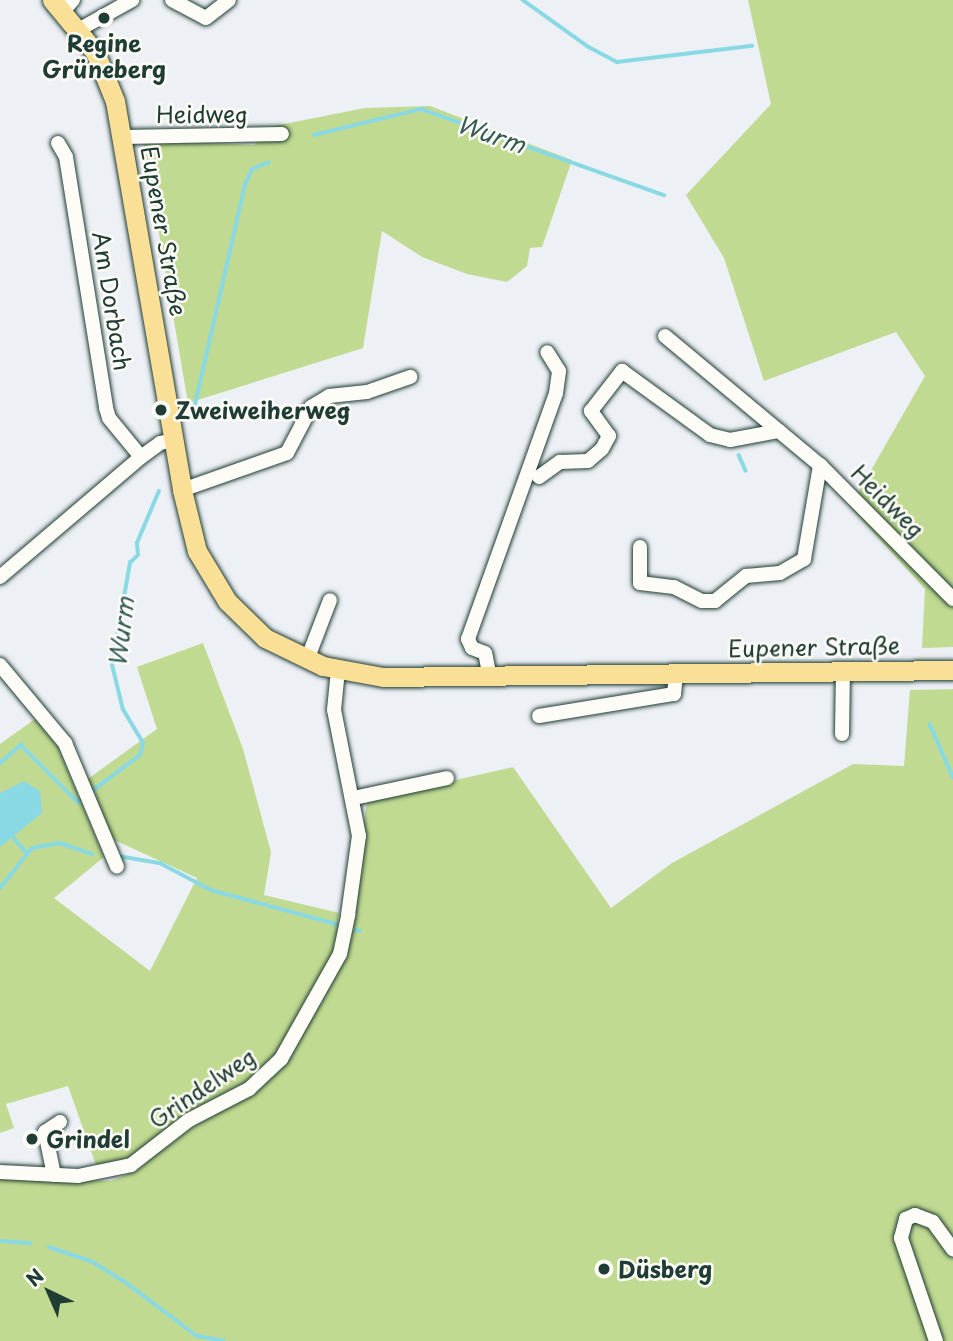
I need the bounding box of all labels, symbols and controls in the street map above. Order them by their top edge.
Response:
marker: Regine Grüneberg [96,10,112,26]
place label: Regine Grüneberg [42,29,166,83]
street label: Heidweg [156,100,248,128]
water label: Wurm [453,109,529,159]
street label: Eupener Straße [135,143,193,319]
street label: Am Dorbach [87,229,137,373]
place label: Zweiweiherweg [175,396,351,424]
marker: Zweiweiherweg [153,402,169,418]
street label: Heidweg [846,459,930,543]
water label: Wurm [102,595,140,669]
street label: Eupener Straße [727,632,901,662]
street label: Grindelweg [143,1042,261,1134]
place label: Grindel [46,1125,130,1153]
marker: Grindel [24,1131,40,1147]
place label: Düsberg [618,1255,712,1283]
north arrow [14,1257,84,1327]
marker: Düsberg [596,1261,612,1277]
text: N [19,1262,50,1292]

